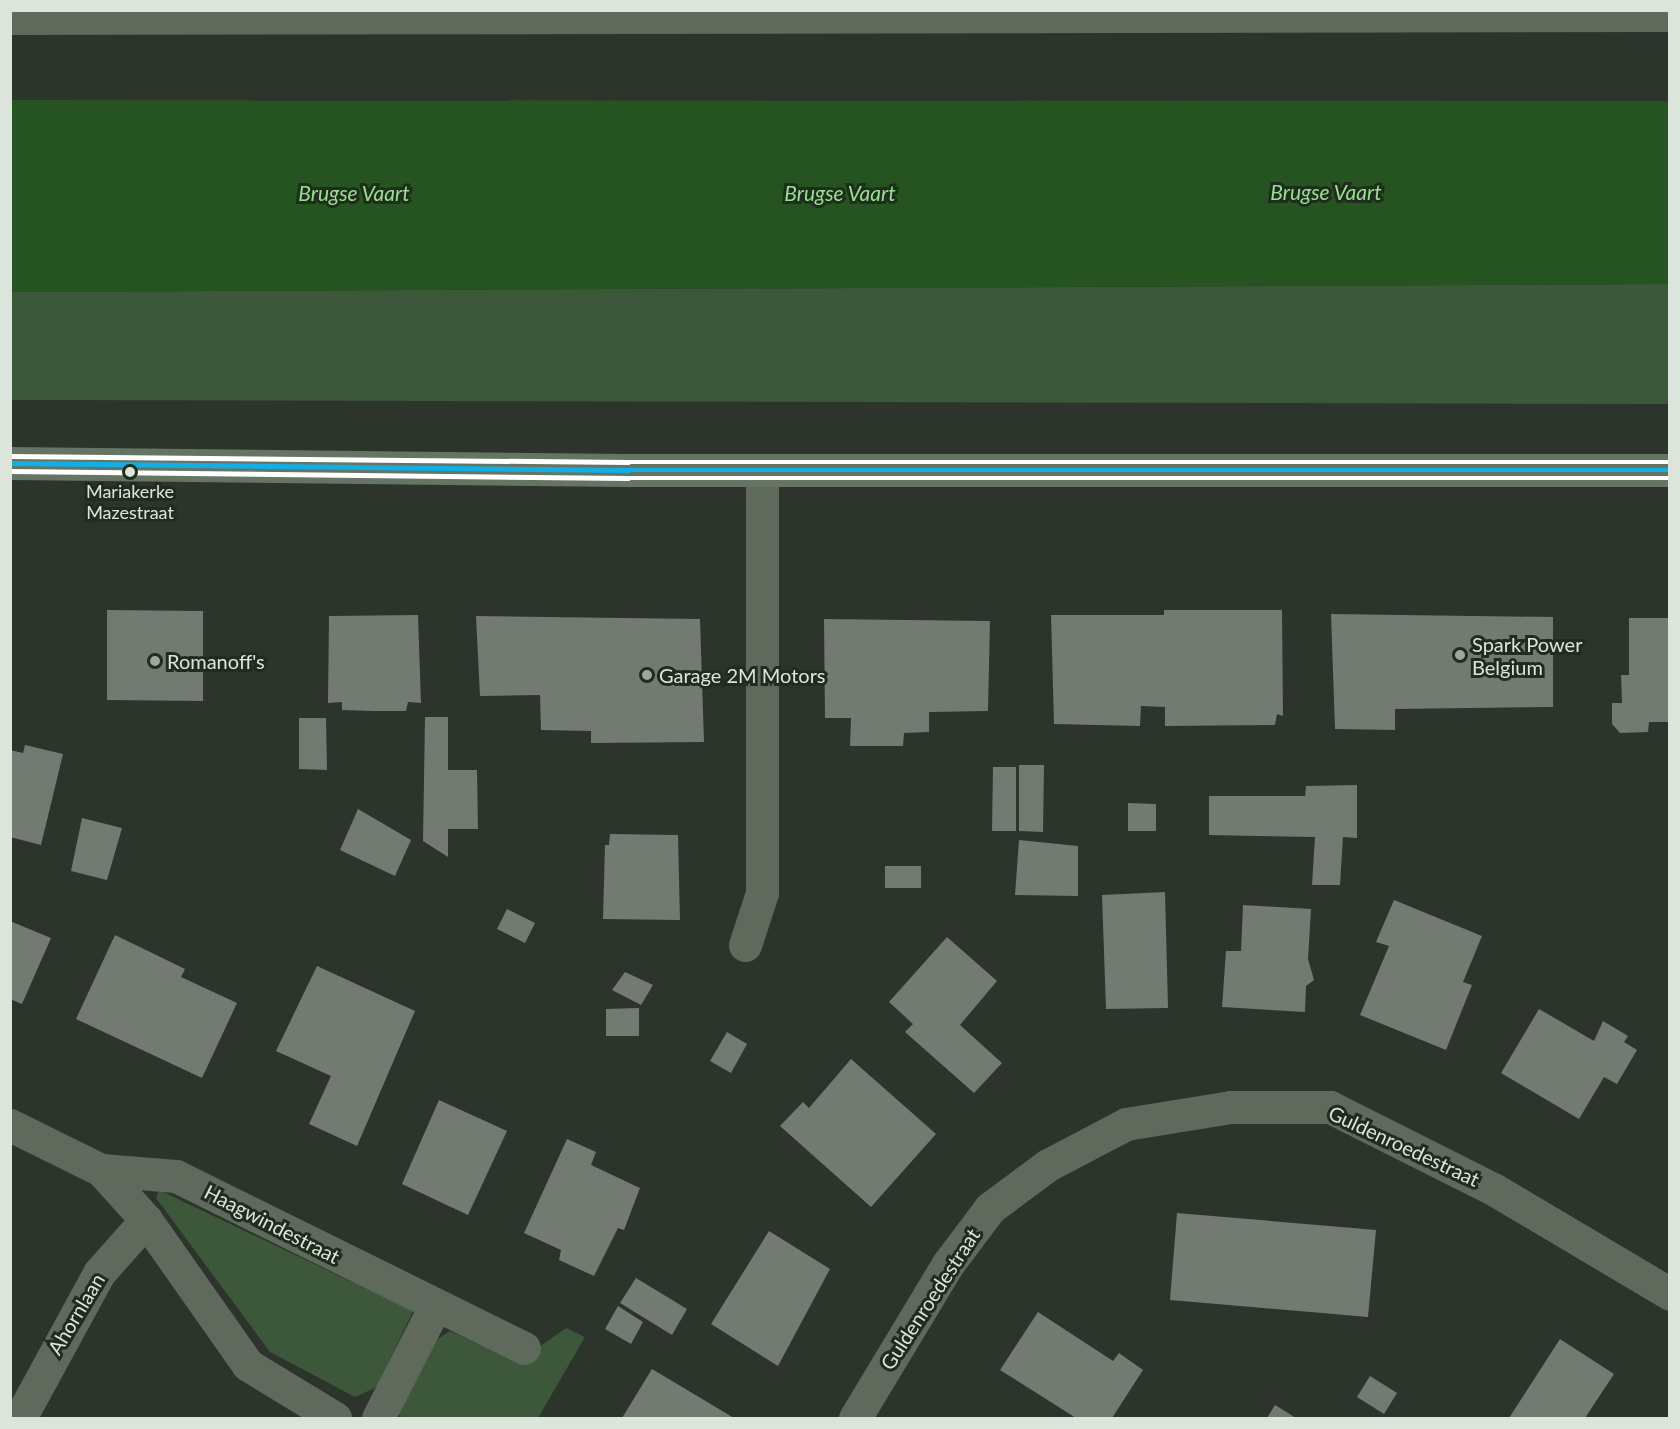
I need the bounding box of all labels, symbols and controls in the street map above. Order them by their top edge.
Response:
water label: Brugse Vaart [1270,179,1382,205]
water label: Brugse Vaart [298,180,410,206]
water label: Brugse Vaart [784,180,896,206]
marker: Mariakerke Mazestraat [124,466,136,478]
place label: Mariakerke Mazestraat [86,481,174,524]
place label: Spark Power Belgium [1472,632,1582,679]
marker: Spark Power Belgium [1453,648,1467,662]
place label: Romanoff's [167,649,265,673]
marker: Romanoff's [148,654,162,668]
place label: Garage 2M Motors [659,663,826,687]
marker: Garage 2M Motors [640,668,654,682]
street label: Guldenroedestraat [1325,1101,1483,1191]
street label: Haagwindestraat [200,1180,344,1268]
street label: Guldenroedestraat [875,1224,985,1374]
street label: Ahornlaan [42,1269,110,1359]

